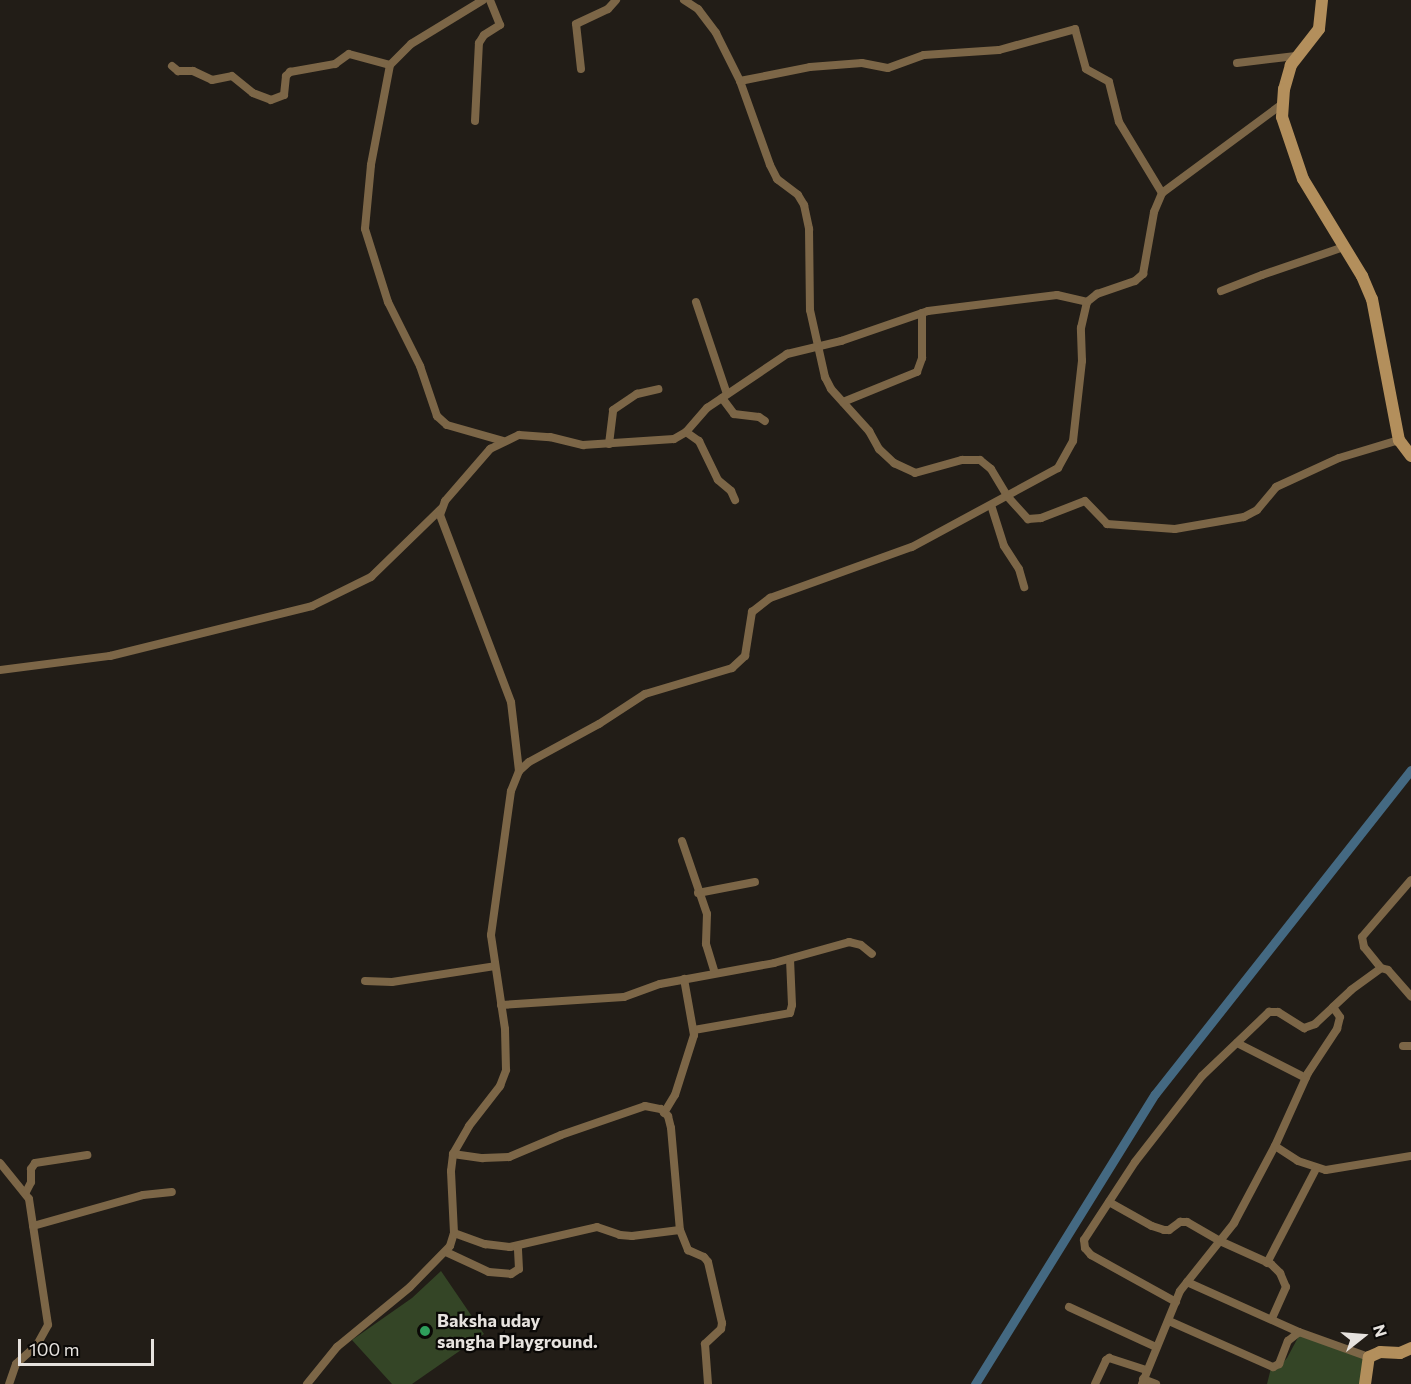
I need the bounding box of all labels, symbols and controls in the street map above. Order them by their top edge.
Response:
north arrow [1333,1306,1393,1366]
place label: Baksha uday sangha Playground. [437,1310,598,1352]
text: N [1370,1322,1392,1339]
marker: Baksha uday sangha Playground. [418,1324,432,1338]
scale bar [21,1327,158,1365]
text: 100 m [29,1338,79,1360]

